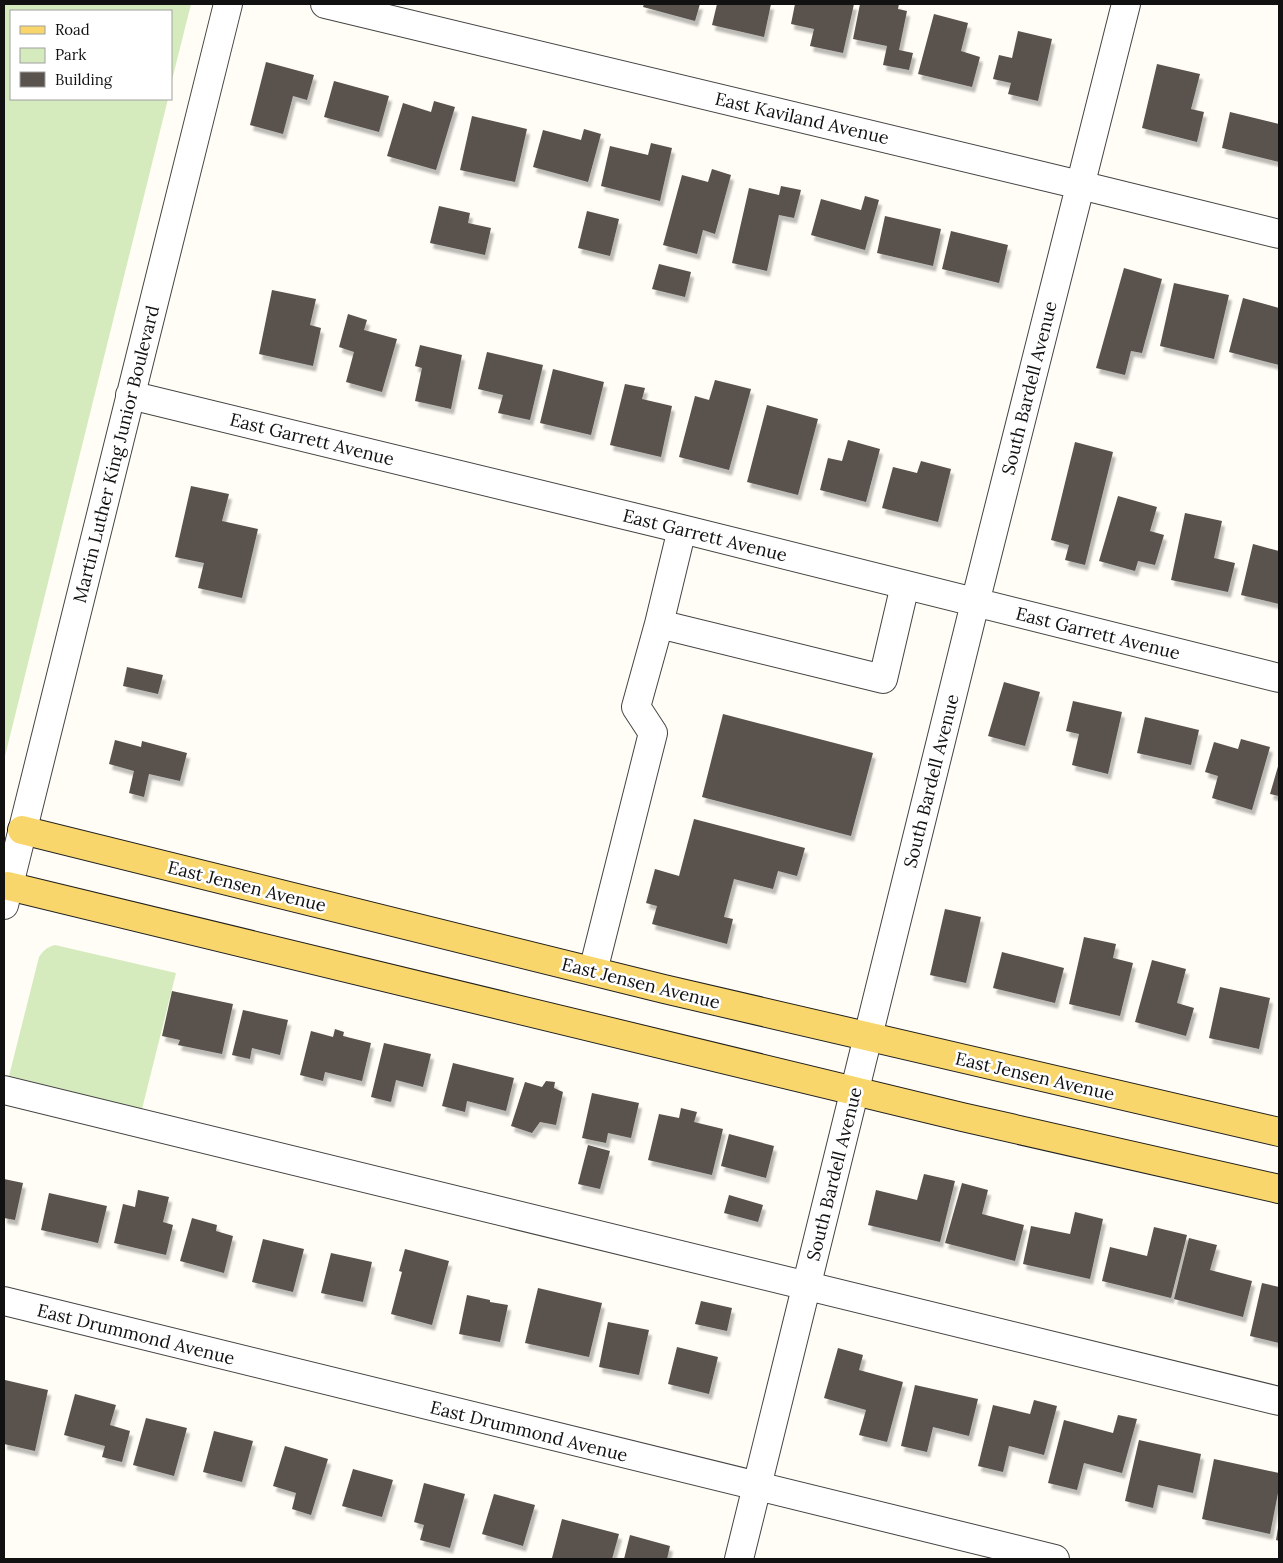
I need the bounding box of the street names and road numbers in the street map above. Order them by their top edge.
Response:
street label: East Kaviland Avenue [713,87,891,149]
street label: South Bardell Avenue [996,299,1062,477]
street label: Martin Luther King Junior Boulevard [68,303,164,605]
street label: East Garrett Avenue [227,407,397,471]
street label: East Garrett Avenue [620,503,790,567]
street label: East Garrett Avenue [1013,601,1183,665]
street label: South Bardell Avenue [898,692,964,870]
street label: East Jensen Avenue [165,855,329,917]
street label: East Jensen Avenue [559,952,723,1014]
street label: East Jensen Avenue [953,1047,1117,1106]
street label: South Bardell Avenue [801,1085,867,1263]
street label: East Drummond Avenue [35,1298,237,1370]
street label: East Drummond Avenue [428,1395,630,1467]

